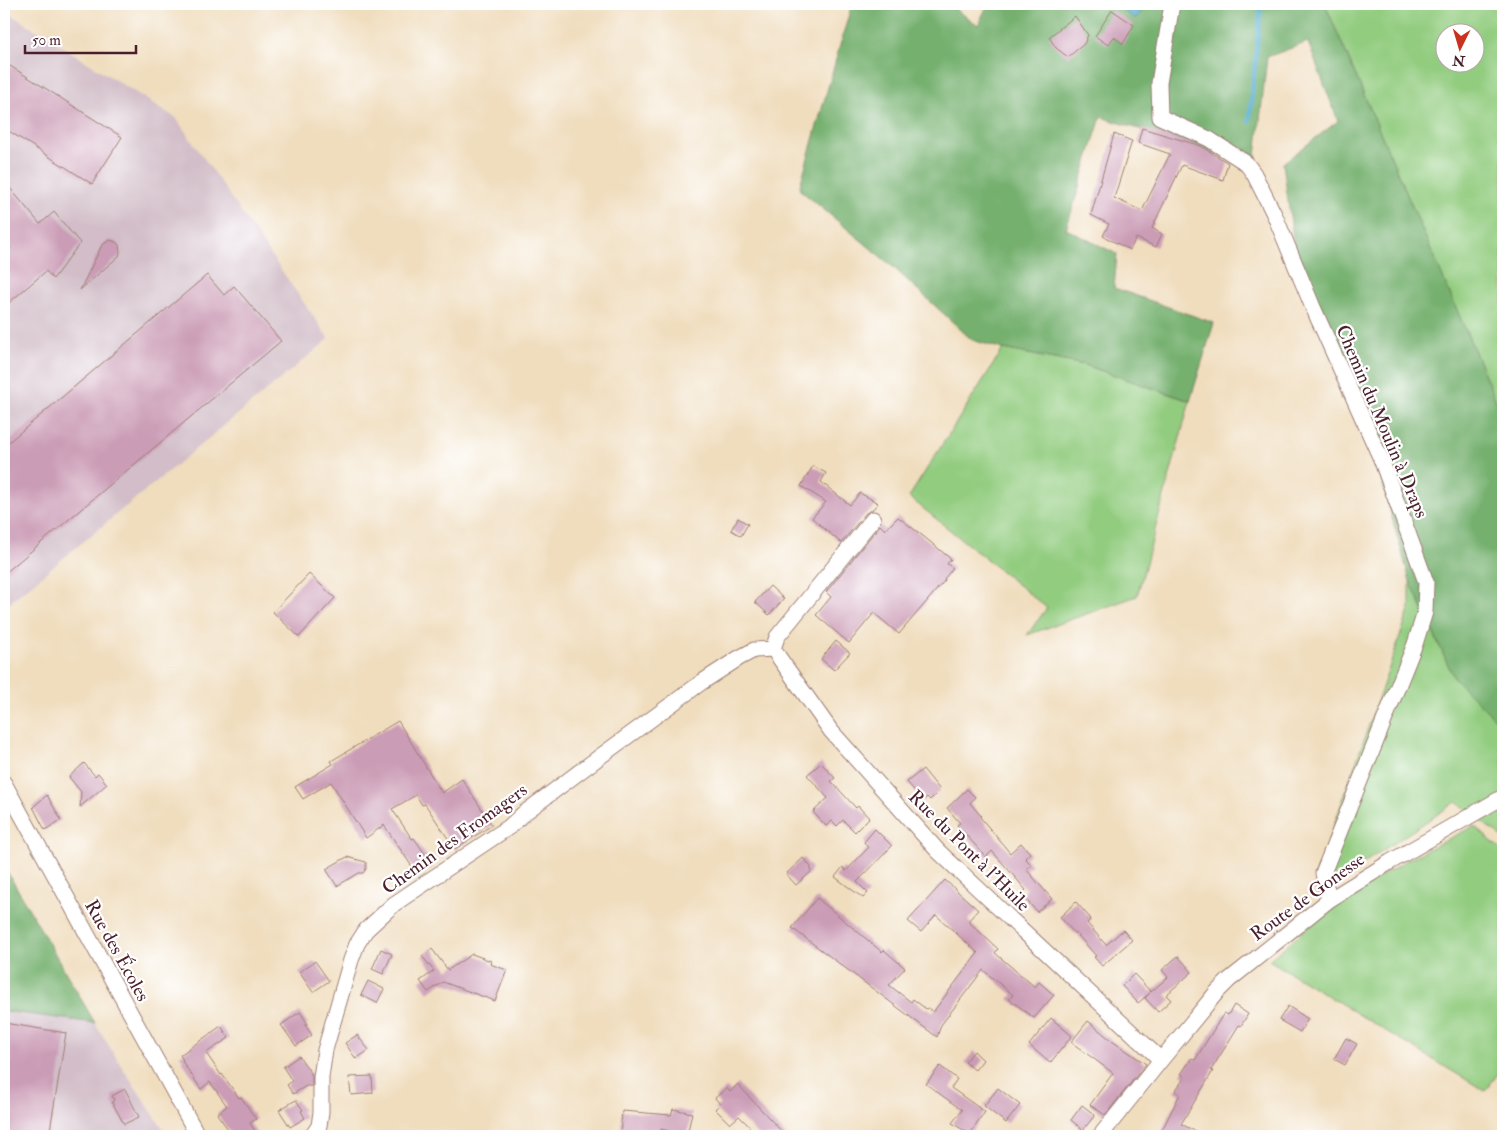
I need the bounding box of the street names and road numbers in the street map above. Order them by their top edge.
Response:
street label: Chemin du Moulin à Draps [1330,321,1434,522]
street label: Chemin des Fromagers [377,778,532,900]
street label: Rue du Pont à l'Huile [903,785,1035,917]
street label: Route de Gonesse [1246,847,1370,946]
street label: Rue des Écoles [79,894,157,1006]

